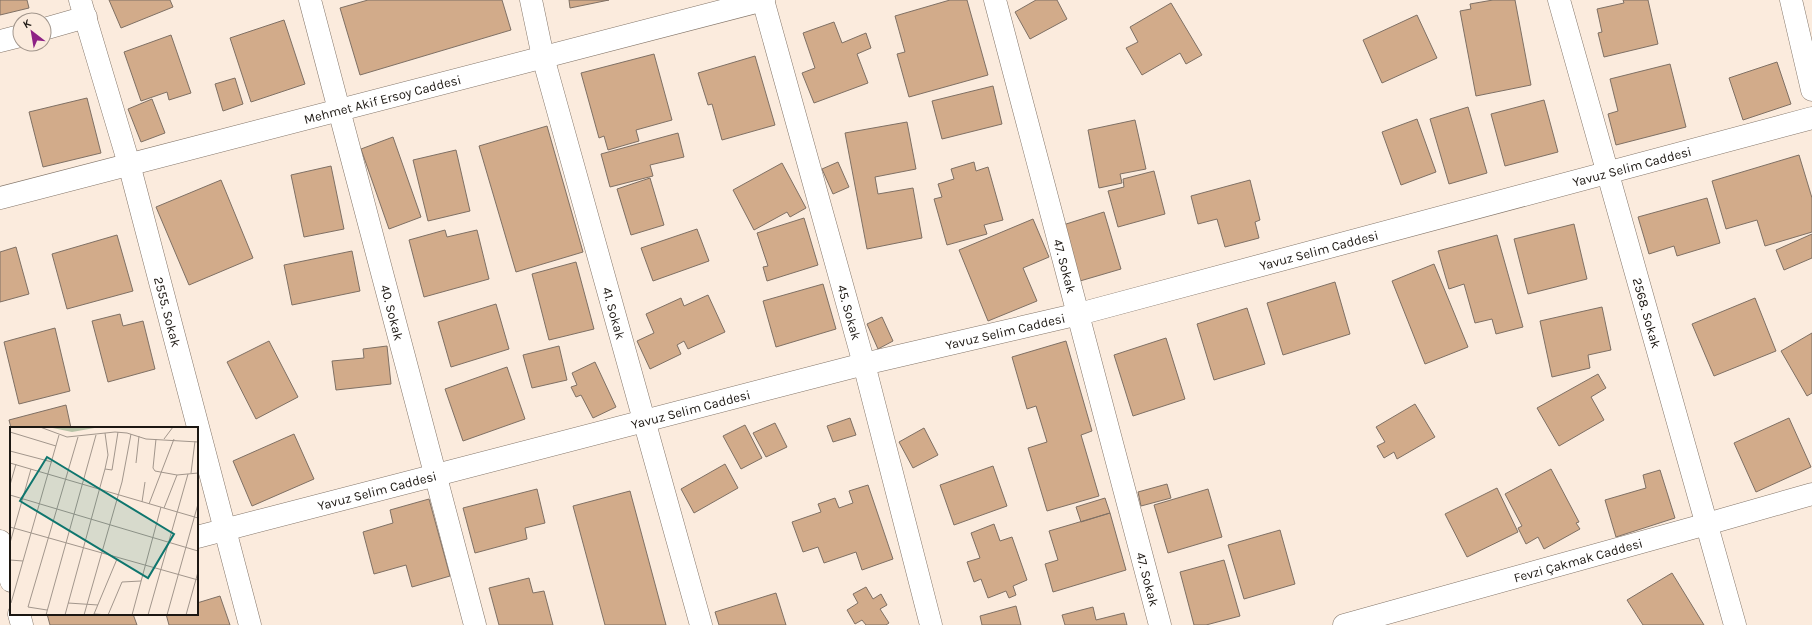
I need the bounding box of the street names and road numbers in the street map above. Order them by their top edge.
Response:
street label: Mehmet Akif Ersoy Caddesi [302,72,463,127]
street label: Yavuz Selim Caddesi [1571,144,1693,190]
street label: Yavuz Selim Caddesi [1258,227,1380,273]
street label: 47. Sokak [1050,237,1079,295]
street label: 2555. Sokak [151,275,184,349]
street label: 2568. Sokak [1630,276,1664,350]
street label: 40. Sokak [377,283,407,342]
street label: 45. Sokak [834,283,864,342]
street label: 41. Sokak [599,285,628,341]
street label: Yavuz Selim Caddesi [944,310,1067,353]
street label: Yavuz Selim Caddesi [630,387,752,432]
street label: Yavuz Selim Caddesi [316,468,438,513]
street label: Fevzi Çakmak Caddesi [1512,535,1644,585]
street label: 47. Sokak [1133,550,1162,608]

